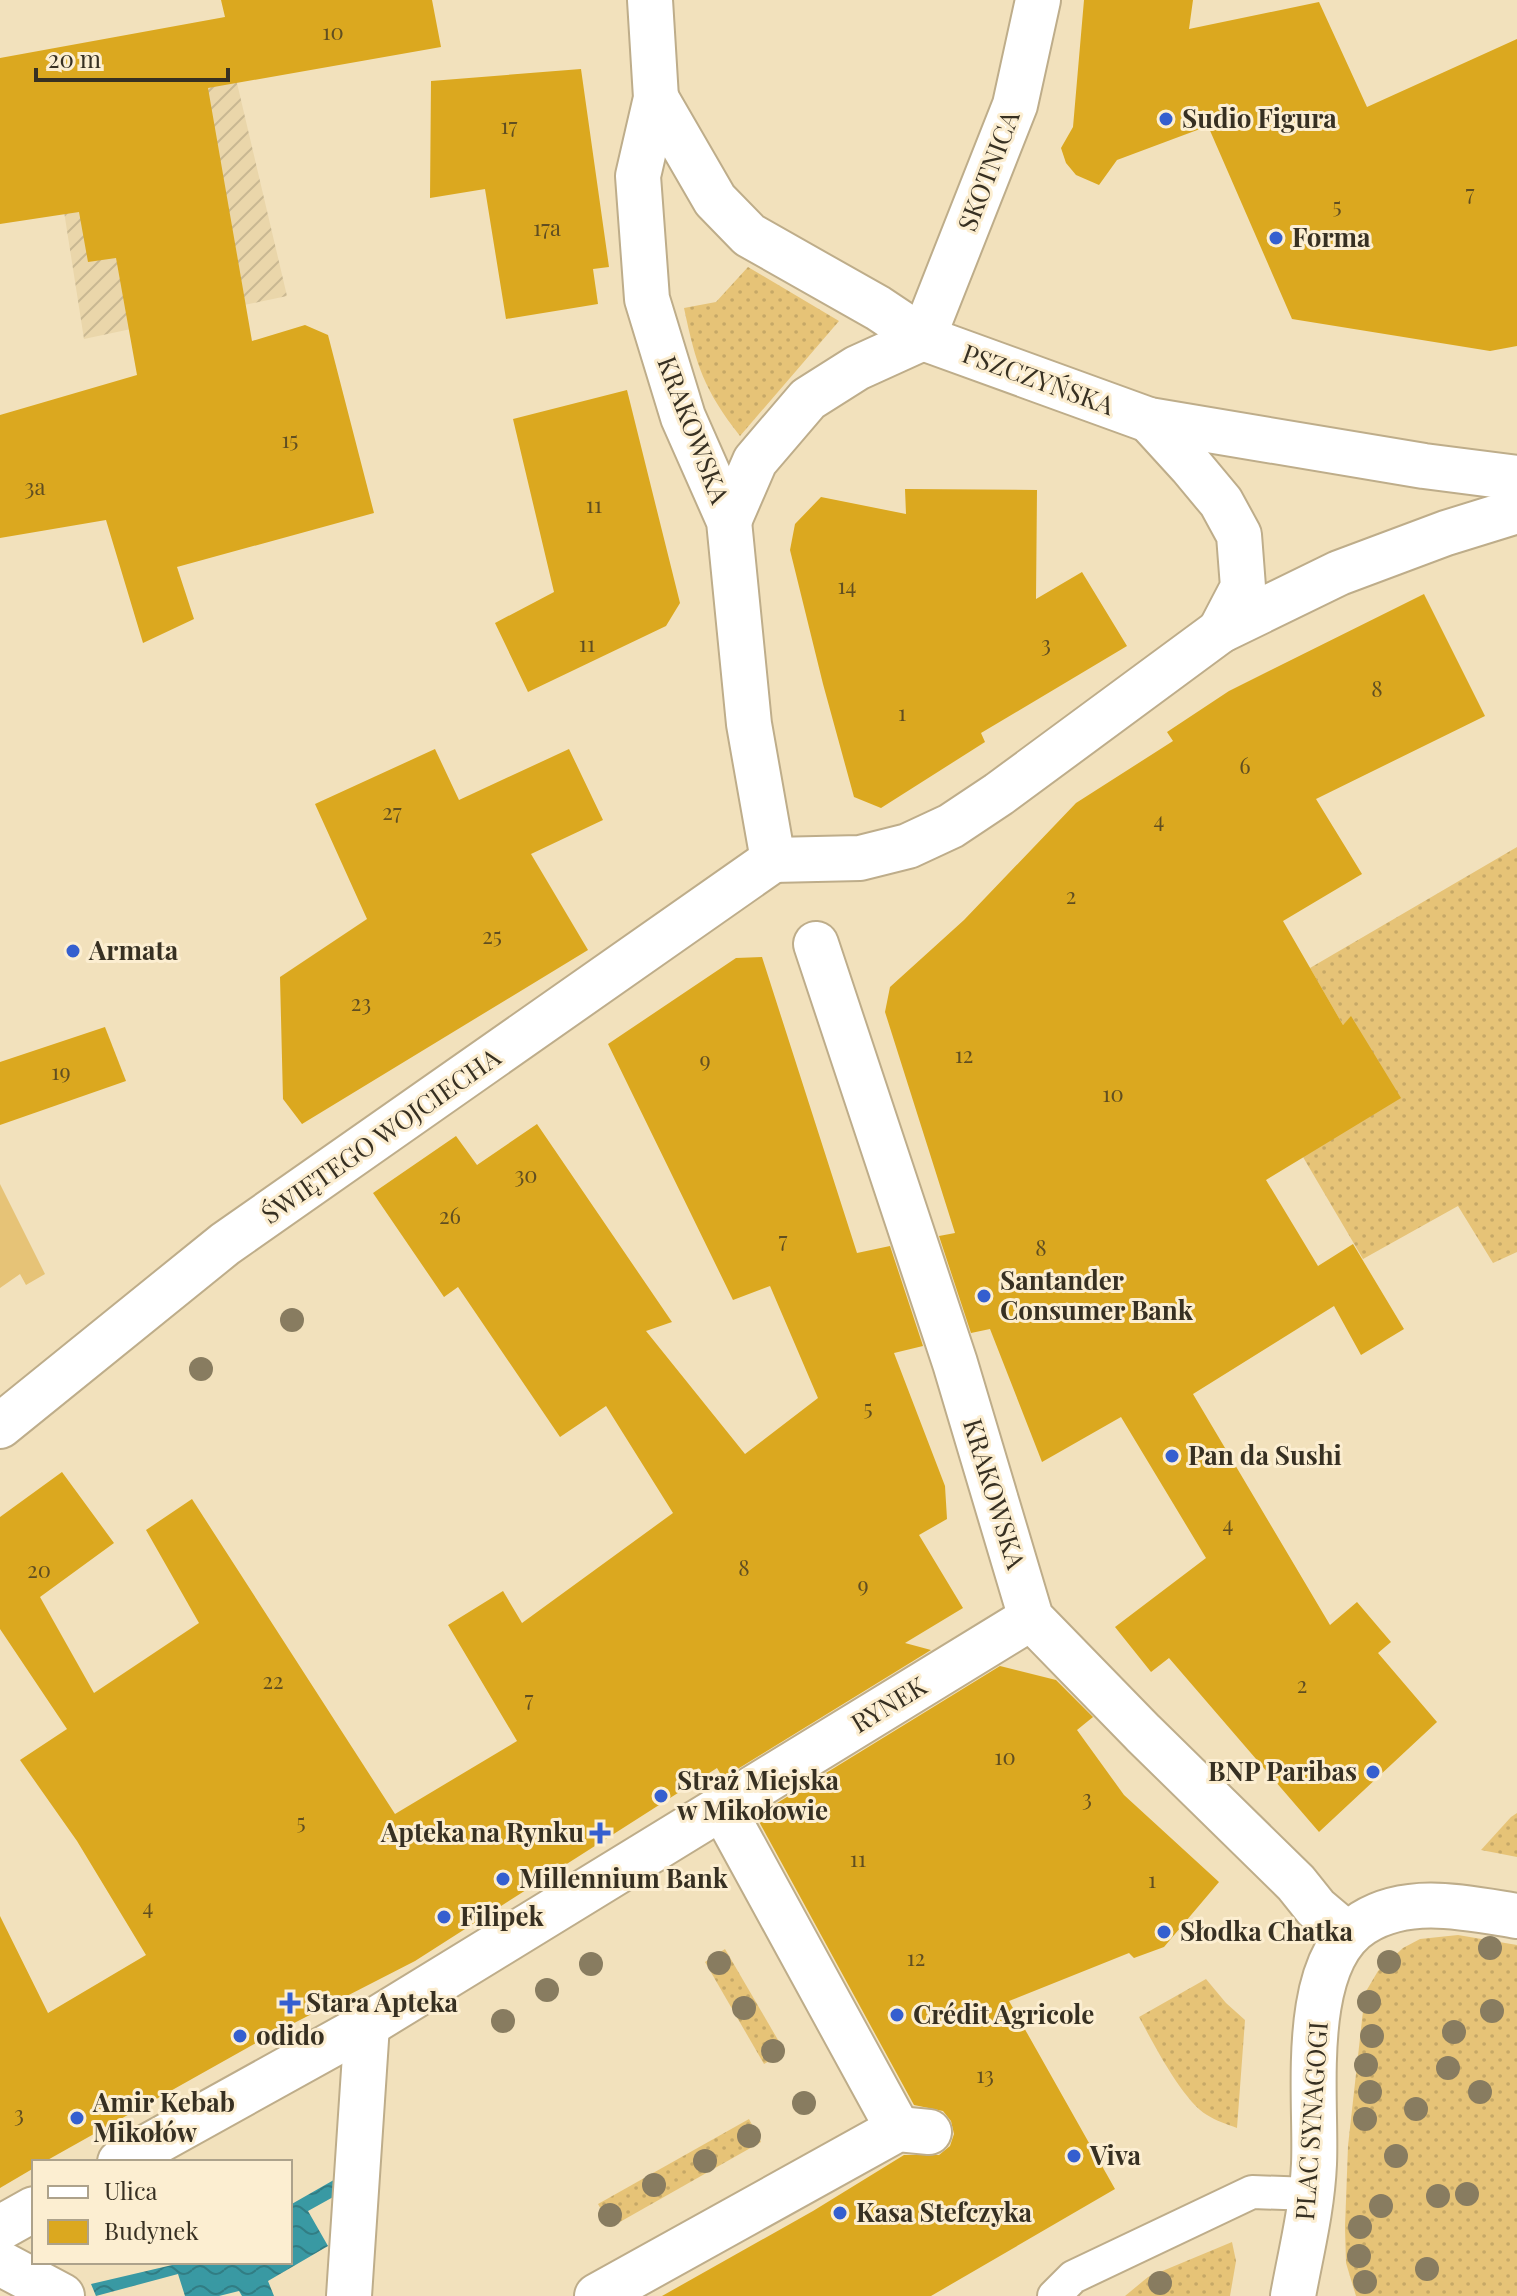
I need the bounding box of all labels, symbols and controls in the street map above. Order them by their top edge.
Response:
house number: 10 [322,16,344,46]
scale bar [36,32,228,82]
text: 20 m [48,42,101,74]
place label: Sudio Figura [1182,100,1337,135]
street label: SKOTNICA [949,105,1027,236]
house number: 17 [500,110,518,140]
marker: Sudio Figura [1157,110,1175,128]
house number: 7 [1466,177,1475,207]
house number: 5 [1332,190,1342,220]
house number: 17a [533,212,561,242]
place label: Forma [1292,219,1371,254]
marker: Forma [1267,229,1285,247]
street label: PSZCZYŃSKA [958,335,1120,422]
street label: KRAKOWSKA [650,351,739,509]
house number: 15 [281,424,299,454]
house number: 3a [25,471,45,501]
house number: 11 [586,489,602,519]
house number: 14 [837,570,857,600]
house number: 11 [579,628,595,658]
house number: 3 [1041,628,1051,658]
house number: 8 [1371,673,1383,703]
house number: 1 [898,697,906,727]
house number: 6 [1239,750,1251,780]
house number: 27 [382,796,402,826]
house number: 4 [1154,804,1165,834]
house number: 2 [1066,880,1076,910]
house number: 25 [482,920,502,950]
place label: Armata [88,932,179,967]
marker: Armata [64,942,82,960]
house number: 23 [351,987,371,1017]
street label: ŚWIĘTEGO WOJCIECHA [254,1039,507,1231]
house number: 12 [955,1039,973,1069]
house number: 9 [699,1044,711,1074]
house number: 19 [51,1056,71,1086]
house number: 10 [1102,1078,1124,1108]
house number: 30 [514,1159,538,1189]
house number: 26 [439,1200,461,1230]
house number: 7 [779,1224,788,1254]
house number: 8 [1035,1232,1047,1262]
place label: Santander Consumer Bank [1000,1262,1194,1327]
marker: Santander Consumer Bank [975,1287,993,1305]
house number: 5 [863,1392,873,1422]
street label: KRAKOWSKA [956,1414,1035,1574]
place label: Pan da Sushi [1188,1437,1342,1472]
marker: Pan da Sushi [1163,1447,1181,1465]
house number: 4 [1223,1508,1234,1538]
house number: 8 [738,1552,750,1582]
house number: 20 [27,1554,51,1584]
house number: 9 [857,1569,869,1599]
house number: 22 [262,1665,284,1695]
street label: RYNEK [844,1668,932,1740]
house number: 2 [1297,1669,1307,1699]
house number: 7 [525,1683,534,1713]
house number: 10 [994,1741,1016,1771]
place label: BNP Paribas [1208,1753,1357,1788]
place label: Straż Miejska w Mikołowie [676,1762,840,1827]
marker: BNP Paribas [1364,1763,1382,1781]
house number: 3 [1082,1782,1092,1812]
marker: Straż Miejska w Mikołowie [652,1787,670,1805]
house number: 5 [296,1806,306,1836]
place label: Apteka na Rynku [380,1814,584,1849]
marker: Apteka na Rynku [591,1824,609,1842]
house number: 11 [850,1843,866,1873]
place label: Millennium Bank [519,1860,729,1895]
house number: 1 [1148,1864,1156,1894]
marker: Millennium Bank [494,1870,512,1888]
house number: 4 [143,1891,154,1921]
place label: Filipek [460,1898,545,1933]
marker: Filipek [435,1908,453,1926]
place label: Słodka Chatka [1180,1913,1353,1948]
marker: Słodka Chatka [1155,1923,1173,1941]
house number: 12 [907,1942,925,1972]
place label: Stara Apteka [306,1984,459,2019]
marker: Stara Apteka [281,1994,299,2012]
place label: Crédit Agricole [913,1996,1094,2031]
marker: Crédit Agricole [888,2006,906,2024]
place label: odido [256,2017,325,2052]
street label: PLAC SYNAGOGI [1286,2020,1335,2222]
marker: odido [231,2027,249,2045]
house number: 13 [976,2059,994,2089]
place label: Amir Kebab Mikołów [92,2084,235,2149]
house number: 3 [14,2098,24,2128]
marker: Amir Kebab Mikołów [68,2109,86,2127]
place label: Viva [1089,2137,1142,2172]
marker: Viva [1065,2147,1083,2165]
legend [32,2160,292,2264]
text: Ulica [104,2174,158,2206]
place label: Kasa Stefczyka [856,2194,1033,2229]
marker: Kasa Stefczyka [831,2204,849,2222]
text: Budynek [104,2214,199,2246]

